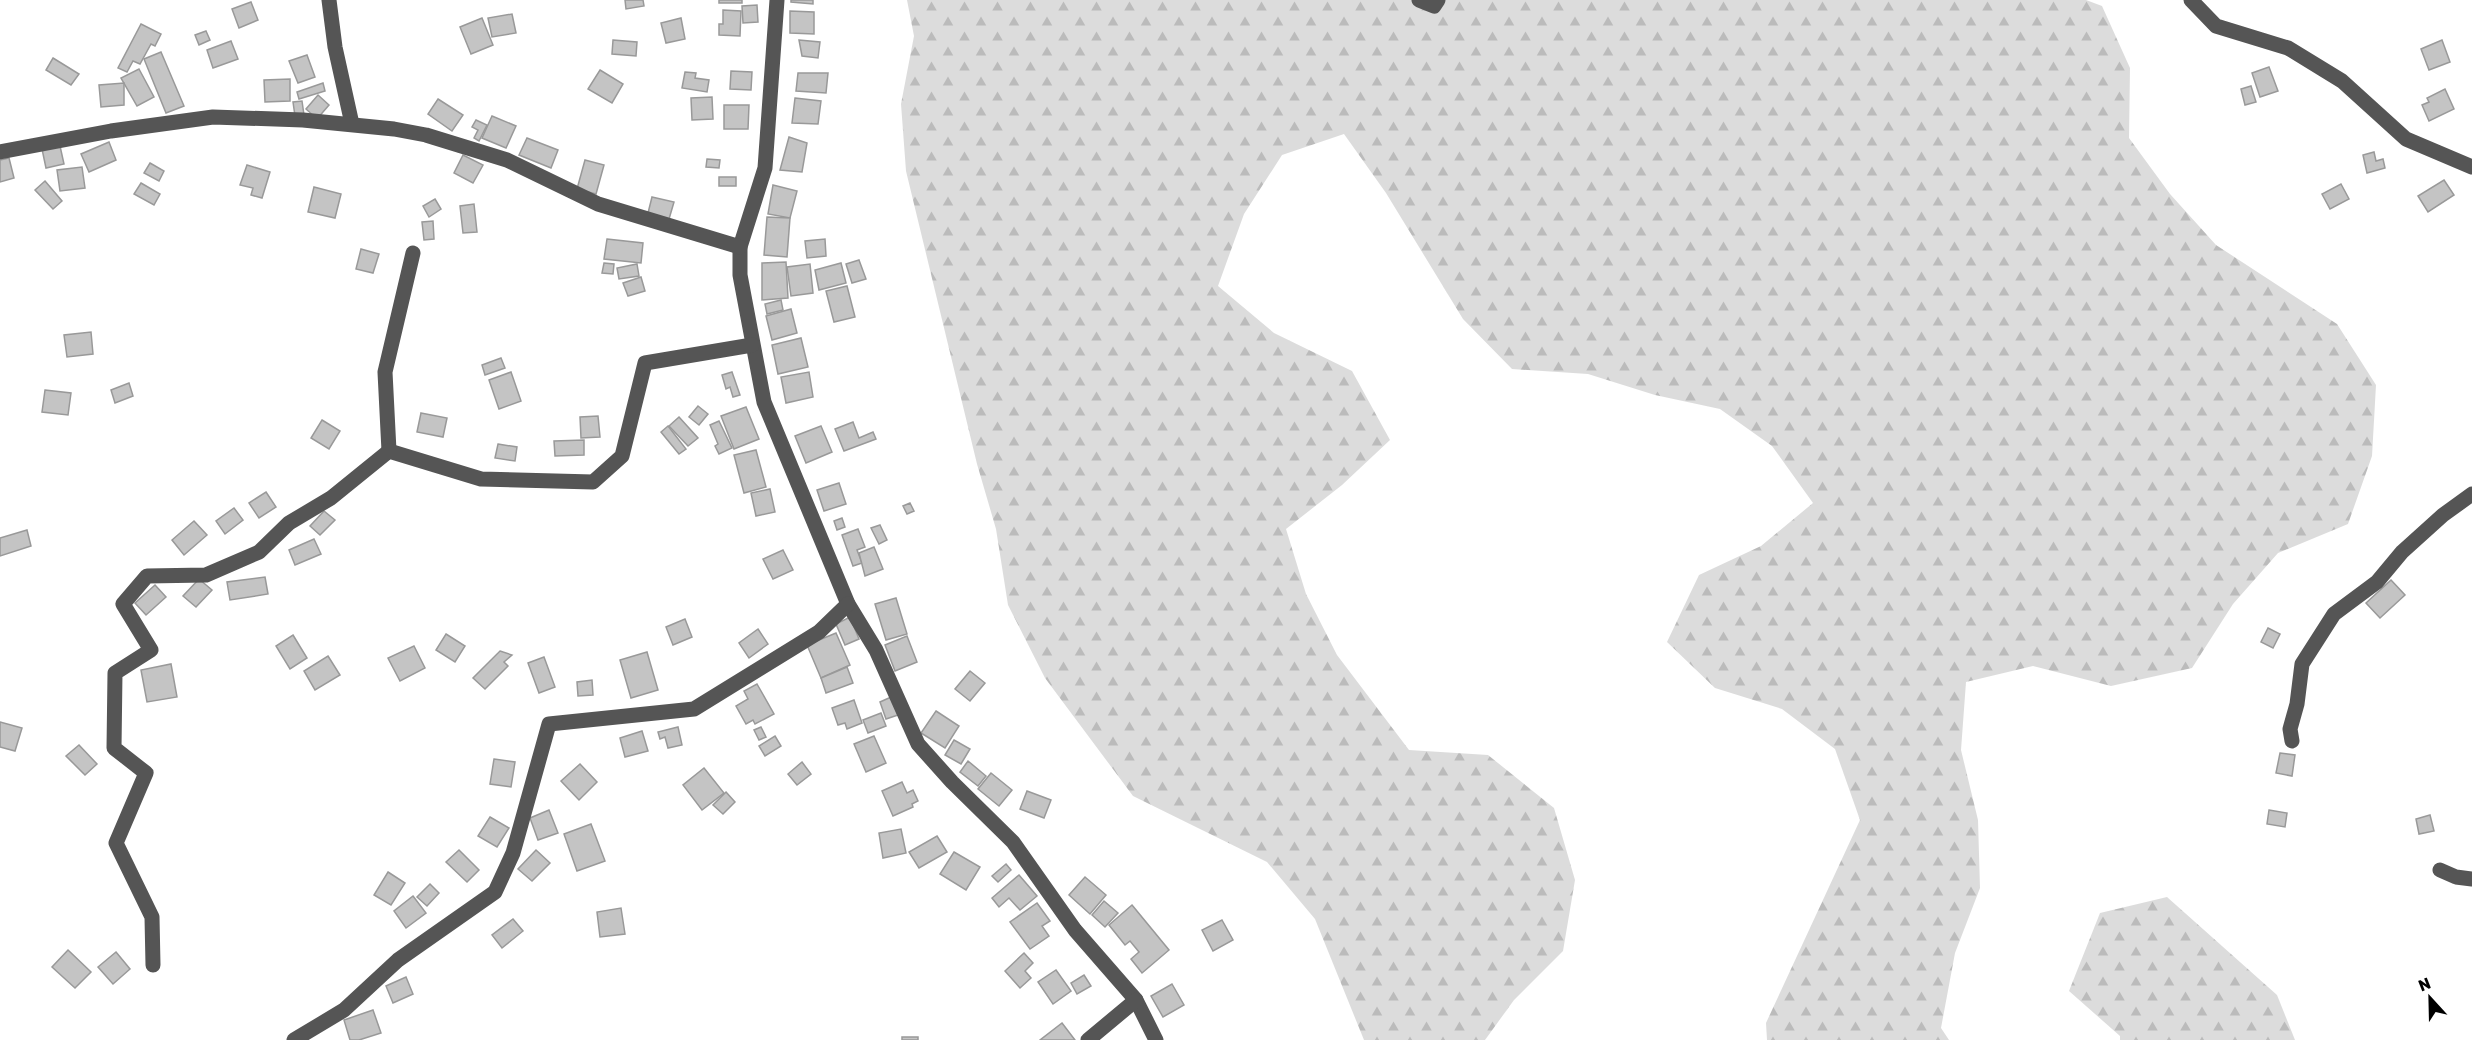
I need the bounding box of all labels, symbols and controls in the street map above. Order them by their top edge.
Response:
north arrow [2400,968,2460,1028]
text: N [2416,974,2433,996]

